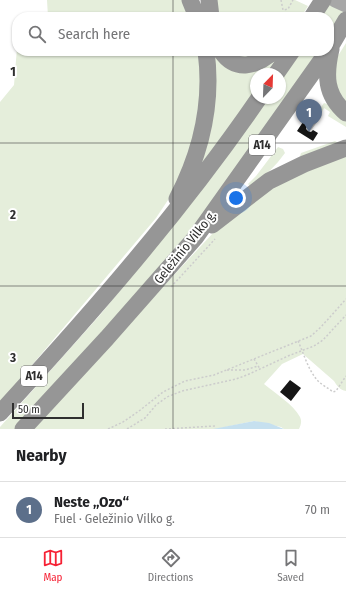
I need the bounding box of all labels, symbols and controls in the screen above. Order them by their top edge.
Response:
search box [12,12,334,56]
icon: search [26,23,48,45]
text: Search here [58,25,130,43]
text: 1 [10,64,16,79]
north arrow [250,68,286,104]
pin: 1 [296,99,322,132]
road number: A14 [249,135,275,155]
your location [226,188,246,208]
text: 2 [9,207,16,222]
street label: Geležinio Vilko g. [151,207,219,287]
text: 3 [9,350,16,365]
road number: A14 [21,366,47,386]
scale bar [12,401,84,420]
text: 50 m [18,403,40,416]
text: Nearby [16,445,67,466]
text: Neste „Ozo“ [54,493,129,511]
text: 1 [26,502,32,517]
text: 70 m [305,502,330,517]
text: Fuel · Geležinio Vilko g. [54,511,175,526]
tab: Map [42,547,64,584]
tab: Directions [148,547,193,584]
tab: Saved [277,547,304,584]

